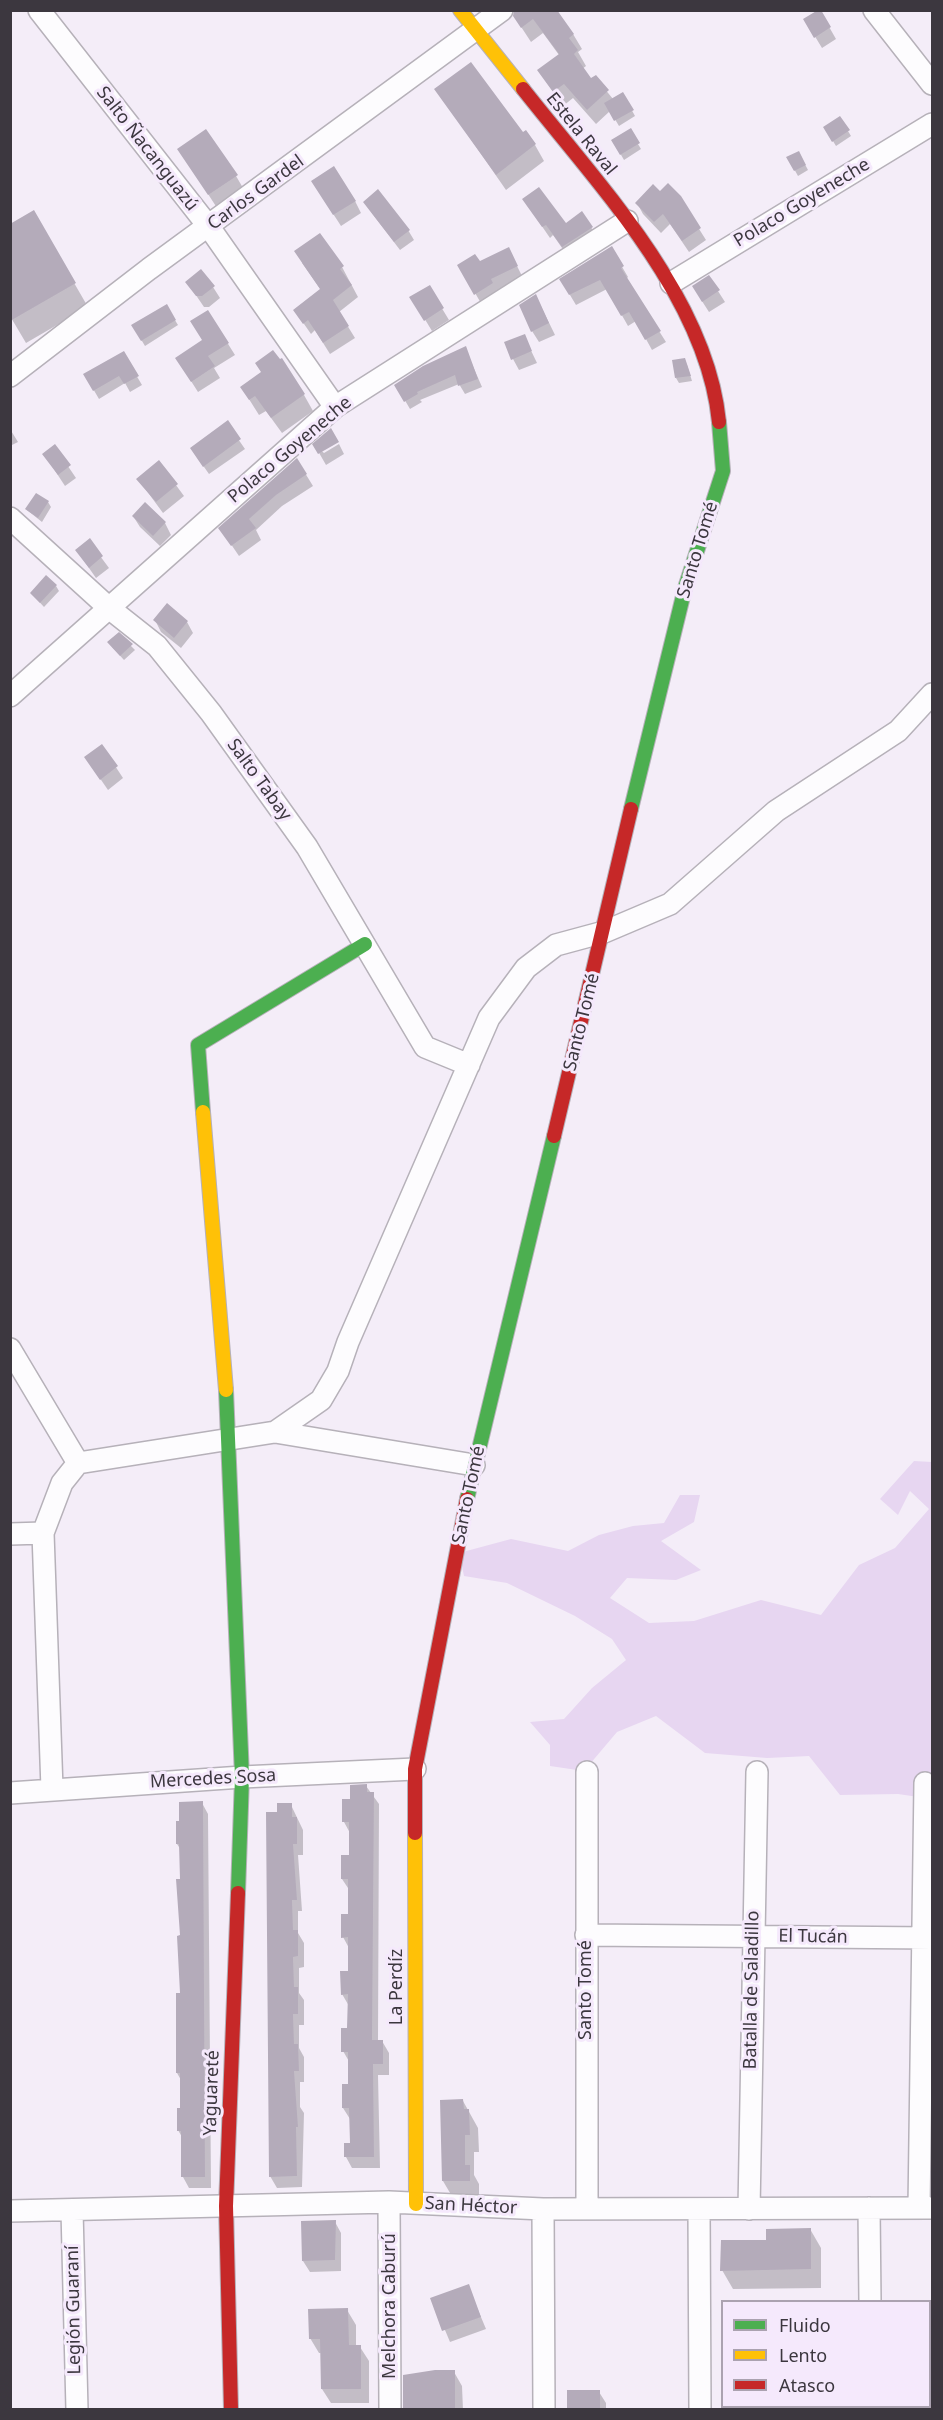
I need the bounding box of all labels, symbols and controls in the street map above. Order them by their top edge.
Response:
street label: Salto Ñacanguazú [92,82,202,216]
street label: Estela Raval [541,88,621,180]
street label: Carlos Gardel [204,151,308,235]
street label: Polaco Goyeneche [730,154,874,252]
street label: Polaco Goyeneche [224,392,356,508]
street label: Santo Tomé [673,499,723,601]
street label: Salto Tabay [222,735,296,825]
street label: Santo Tomé [559,971,605,1073]
street label: Santo Tomé [448,1444,490,1546]
street label: Mercedes Sosa [149,1765,277,1793]
street label: Batalla de Saladillo [740,1910,764,2070]
street label: El Tucán [778,1926,848,1948]
street label: Santo Tomé [575,1940,597,2040]
street label: La Perdíz [386,1949,408,2025]
street label: Yaguareté [200,2050,224,2136]
street label: San Héctor [424,2193,518,2219]
street label: Melchora Caburú [379,2233,401,2379]
street label: Legión Guaraní [62,2245,86,2375]
legend [721,2300,931,2408]
text: Fluido [779,2313,831,2337]
text: Lento [779,2343,827,2367]
text: Atasco [779,2373,835,2397]

